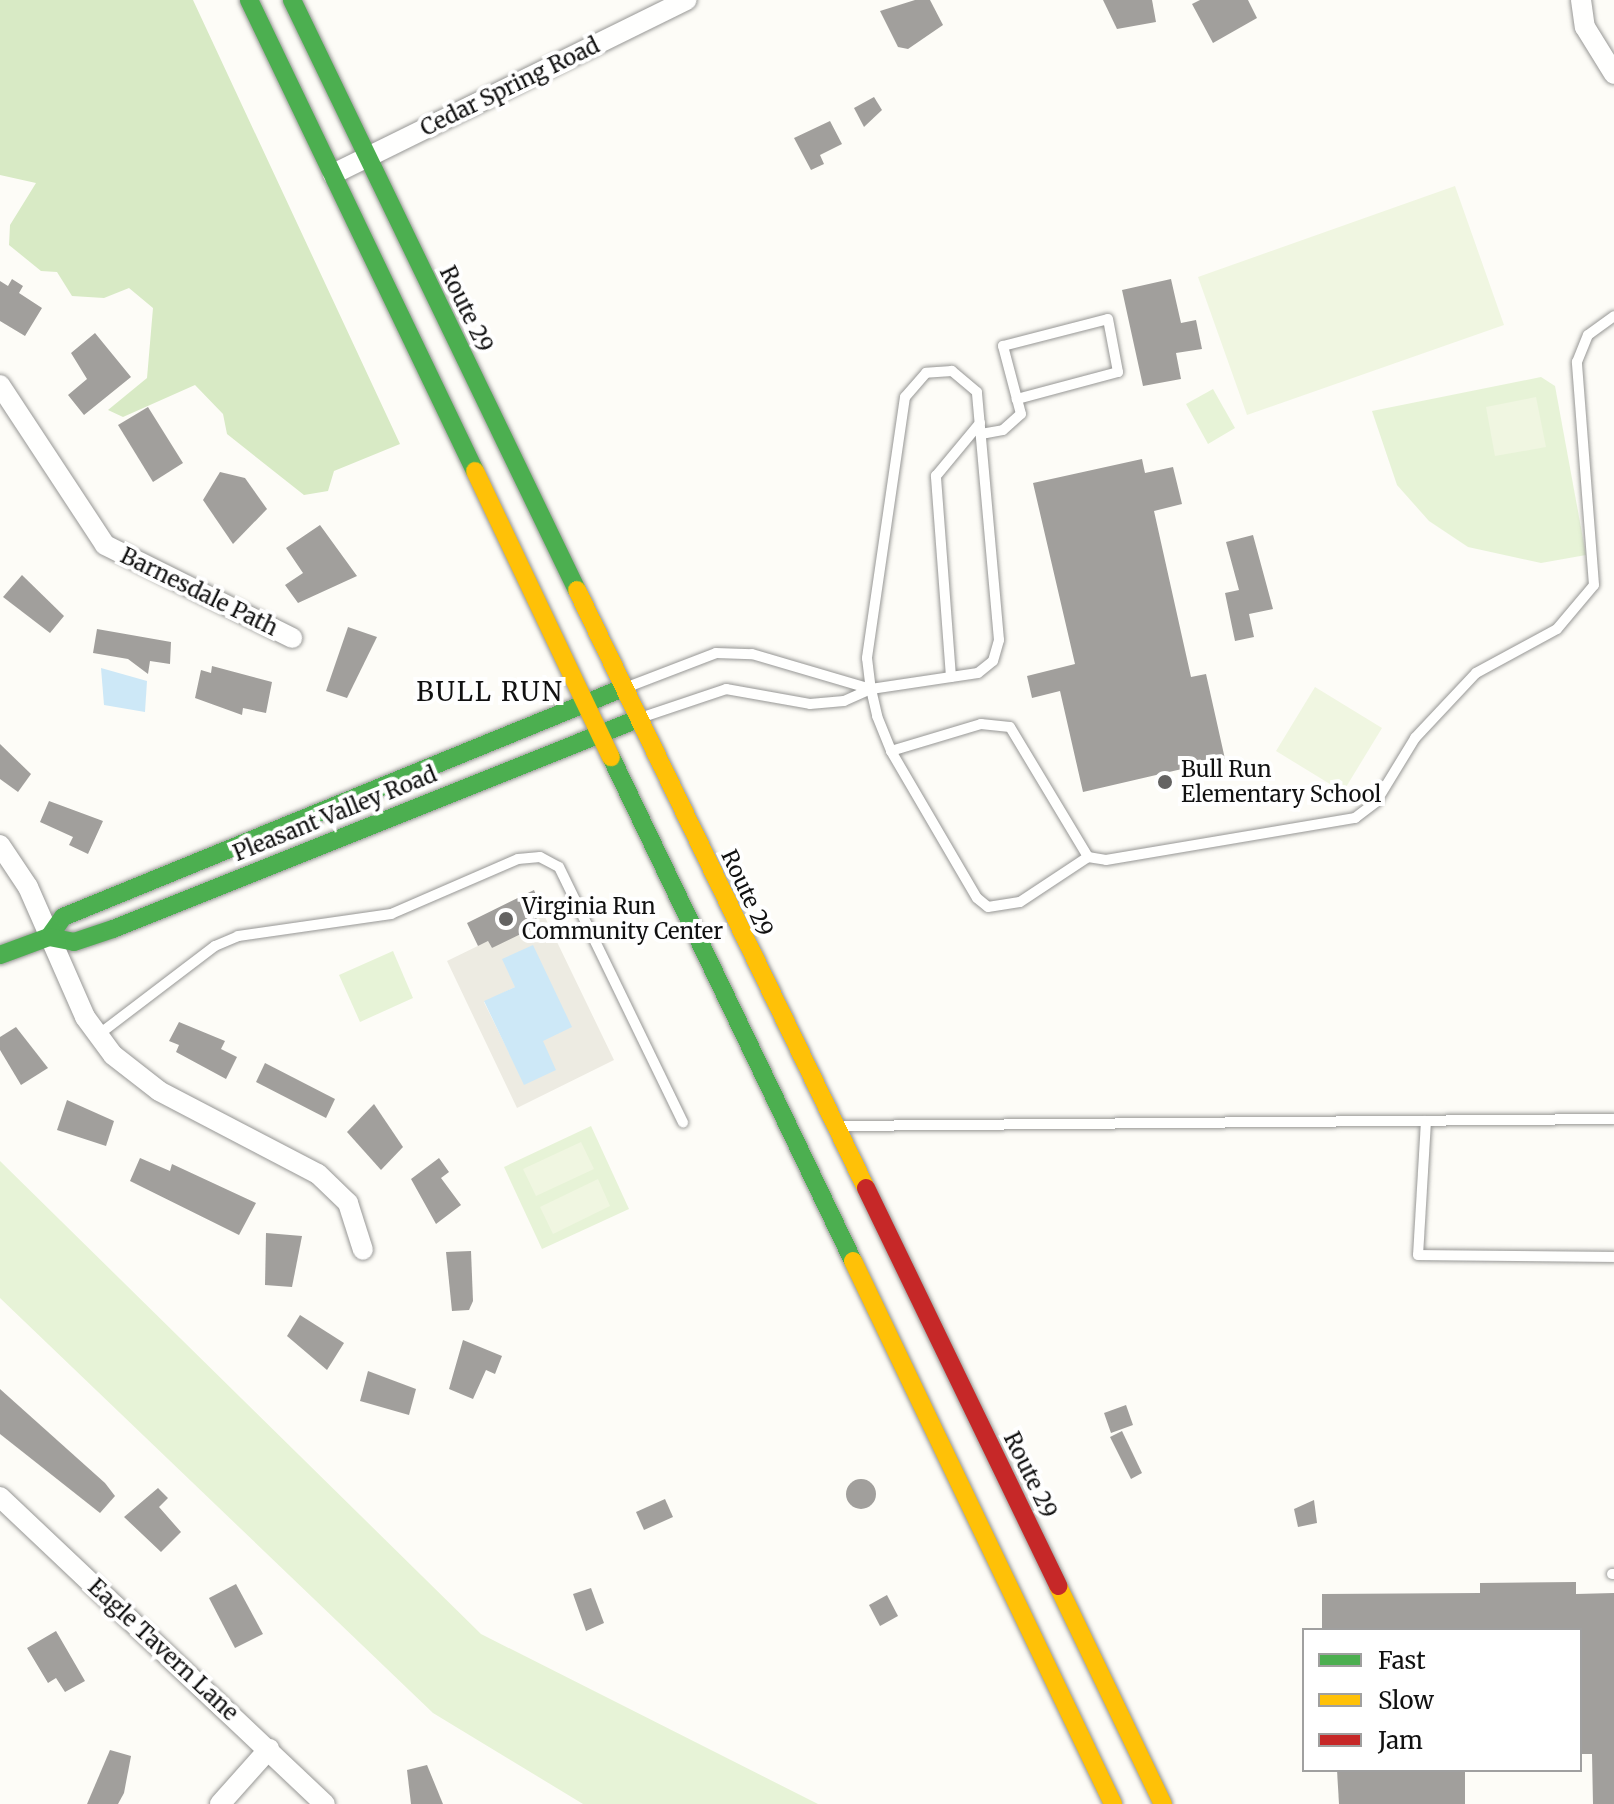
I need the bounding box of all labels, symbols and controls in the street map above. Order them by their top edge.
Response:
street label: Cedar Spring Road [416,32,604,142]
street label: Route 29 [434,262,498,356]
street label: Barnesdale Path [116,543,282,641]
district label: BULL RUN [416,676,564,708]
place label: Bull Run Elementary School [1181,756,1381,808]
street label: Pleasant Valley Road [229,761,441,867]
marker: Bull Run Elementary School [1156,773,1174,791]
street label: Route 29 [716,846,778,940]
place label: Virginia Run Community Center [522,893,723,944]
marker: Virginia Run Community Center [497,910,515,928]
street label: Route 29 [998,1428,1062,1522]
street label: Eagle Tavern Lane [83,1574,243,1726]
legend [1302,1628,1582,1772]
text: Fast [1378,1645,1426,1676]
text: Slow [1378,1685,1434,1716]
text: Jam [1378,1725,1423,1756]

